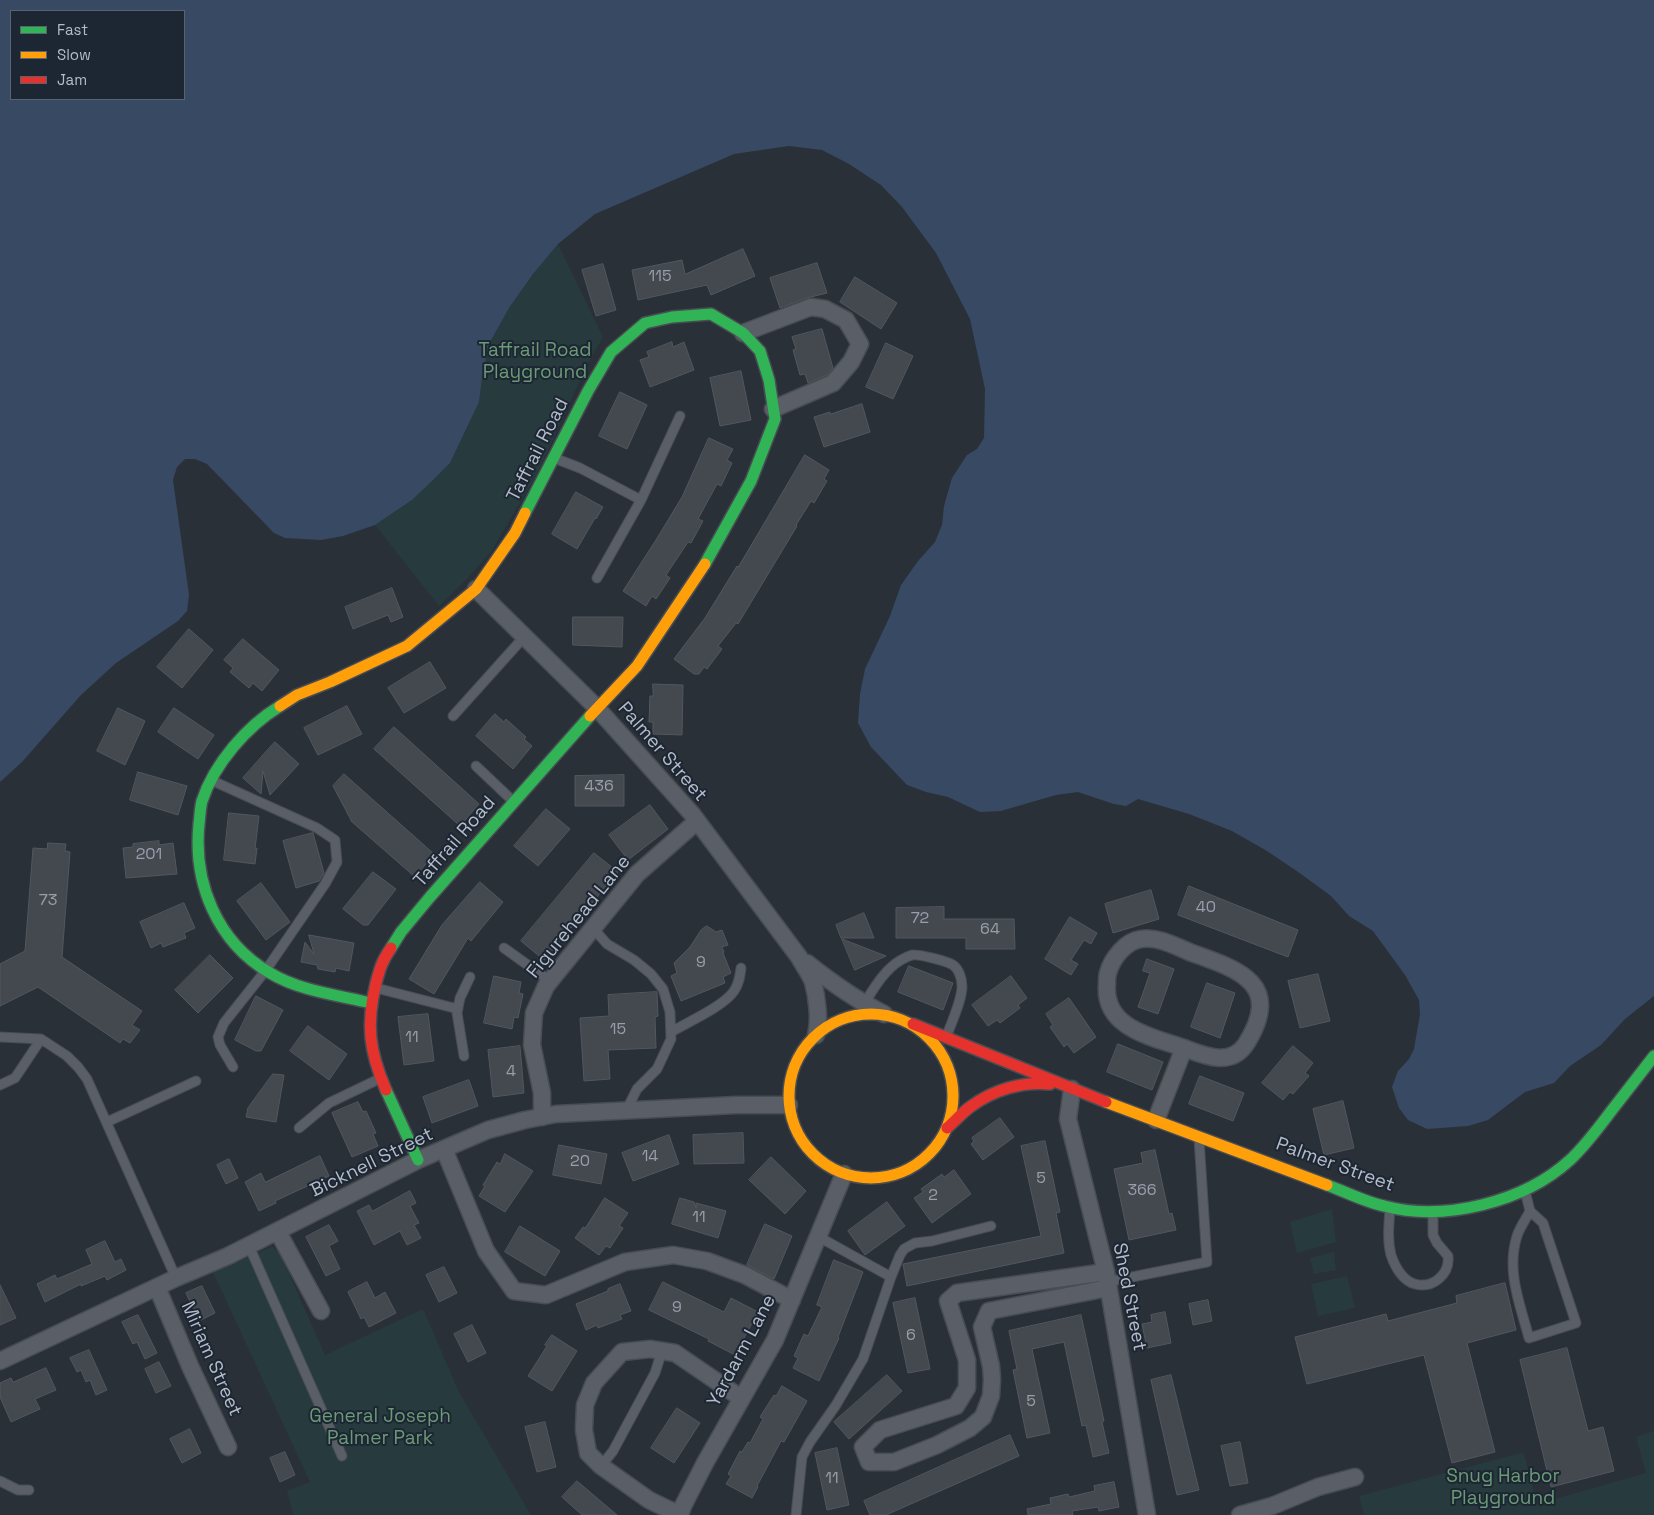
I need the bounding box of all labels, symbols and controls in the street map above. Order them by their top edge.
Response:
legend [10,10,185,100]
text: Fast [57,20,88,39]
text: Slow [57,45,91,64]
text: Jam [57,70,87,89]
house number: 115 [649,267,671,287]
park label: Taffrail Road Playground [479,340,591,384]
street label: Taffrail Road [502,395,574,505]
street label: Palmer Street [613,698,711,806]
house number: 436 [584,777,614,797]
street label: Taffrail Road [409,792,501,892]
house number: 201 [136,845,162,865]
street label: Figurehead Lane [522,851,636,983]
house number: 73 [39,891,57,911]
house number: 40 [1196,898,1216,918]
house number: 72 [911,909,929,929]
house number: 64 [980,920,1000,940]
house number: 9 [696,953,706,973]
house number: 15 [610,1020,626,1040]
house number: 11 [405,1028,419,1048]
house number: 4 [506,1062,516,1082]
street label: Bicknell Street [307,1123,437,1203]
street label: Palmer Street [1273,1133,1397,1197]
house number: 14 [642,1147,658,1167]
house number: 20 [570,1152,590,1172]
house number: 5 [1036,1169,1046,1189]
house number: 366 [1127,1181,1157,1201]
house number: 2 [928,1186,938,1206]
house number: 11 [692,1208,706,1228]
street label: Shed Street [1107,1241,1151,1353]
street label: Yardarm Lane [703,1291,781,1411]
street label: Miriam Street [176,1298,246,1420]
house number: 9 [672,1298,682,1318]
house number: 6 [906,1326,916,1346]
house number: 5 [1026,1392,1036,1412]
park label: General Joseph Palmer Park [309,1406,451,1450]
park label: Snug Harbor Playground [1446,1466,1560,1510]
house number: 11 [825,1469,839,1489]

